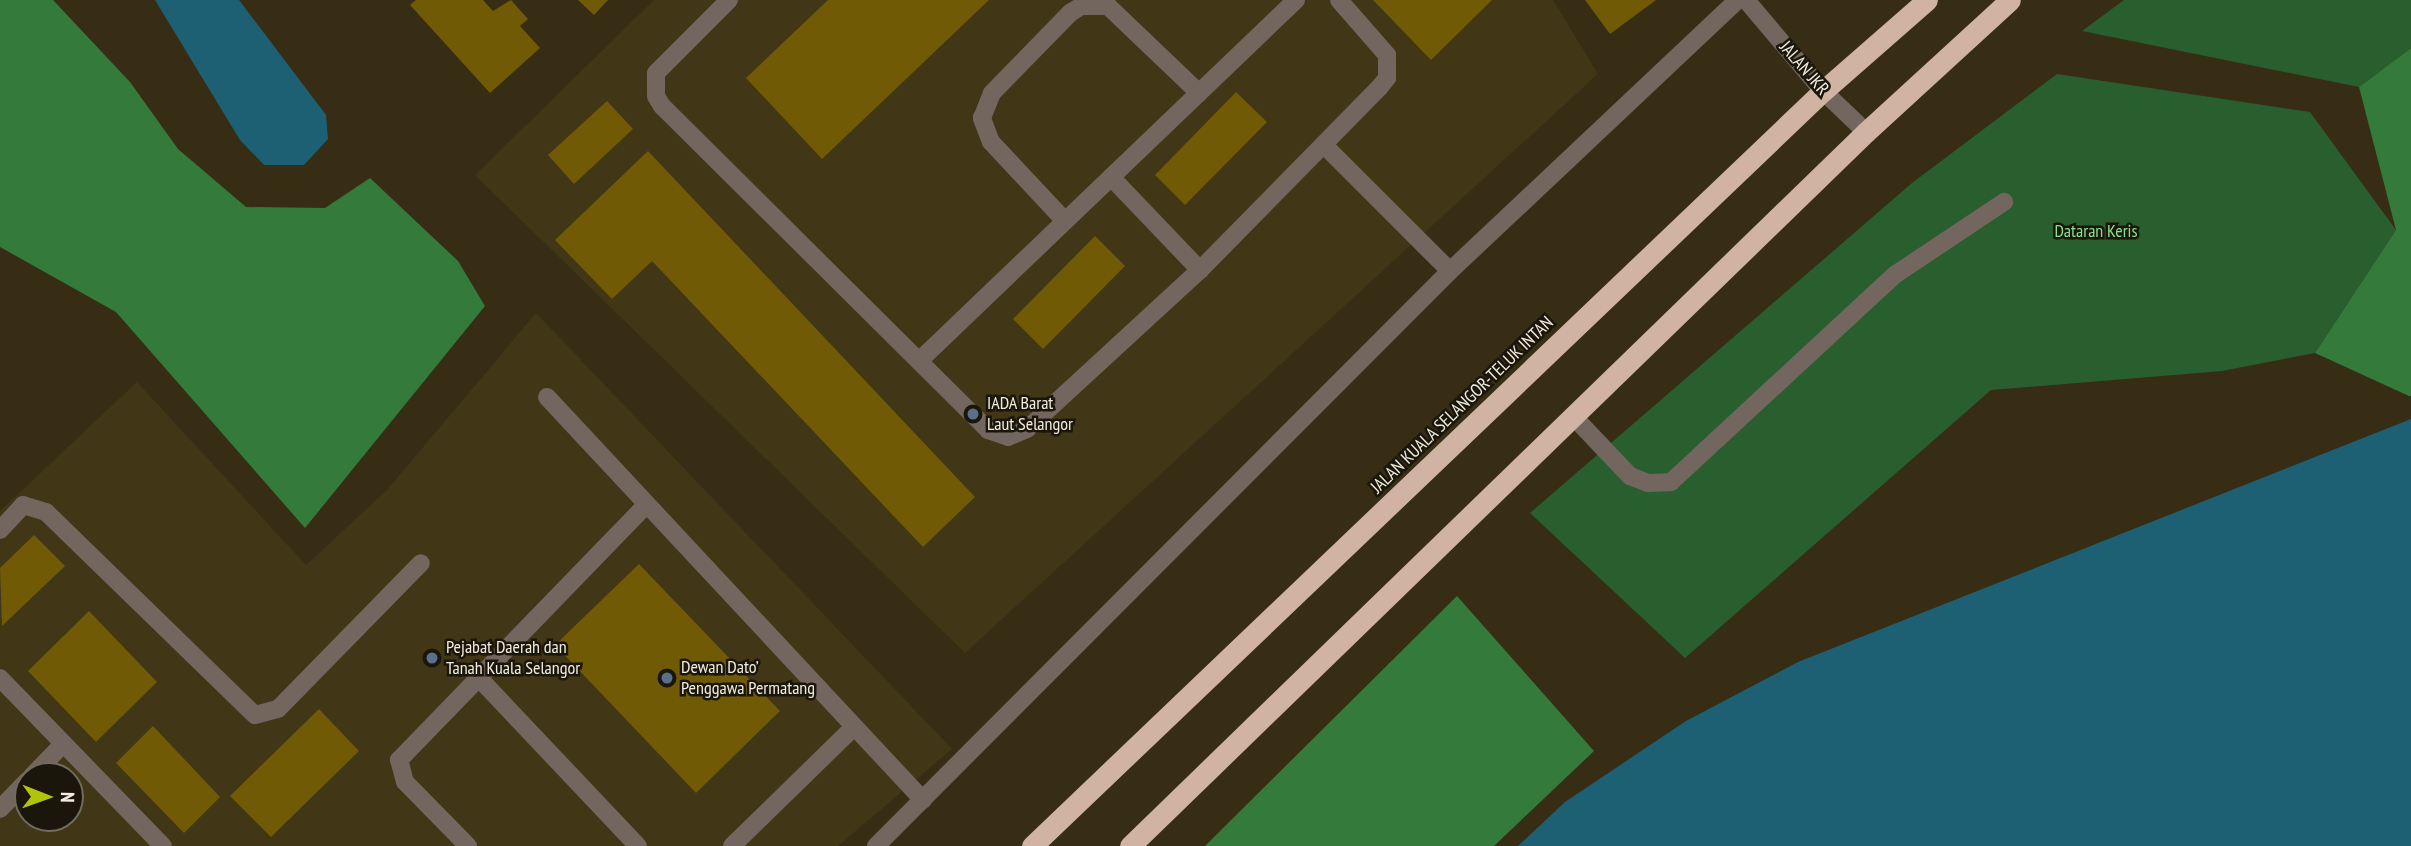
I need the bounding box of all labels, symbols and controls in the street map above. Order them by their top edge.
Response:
street label: JALAN JKR [1775,37,1833,99]
park label: Dataran Keris [2054,220,2138,242]
street label: JALAN KUALA SELANGOR-TELUK INTAN [1366,312,1558,498]
place label: IADA Barat Laut Selangor [987,393,1073,436]
marker: IADA Barat Laut Selangor [965,406,981,422]
place label: Pejabat Daerah dan Tanah Kuala Selangor [446,637,580,680]
marker: Pejabat Daerah dan Tanah Kuala Selangor [424,650,440,666]
place label: Dewan Dato’ Penggawa Permatang [681,657,815,700]
marker: Dewan Dato’ Penggawa Permatang [659,670,675,686]
north arrow [14,762,84,832]
text: N [56,792,80,803]

